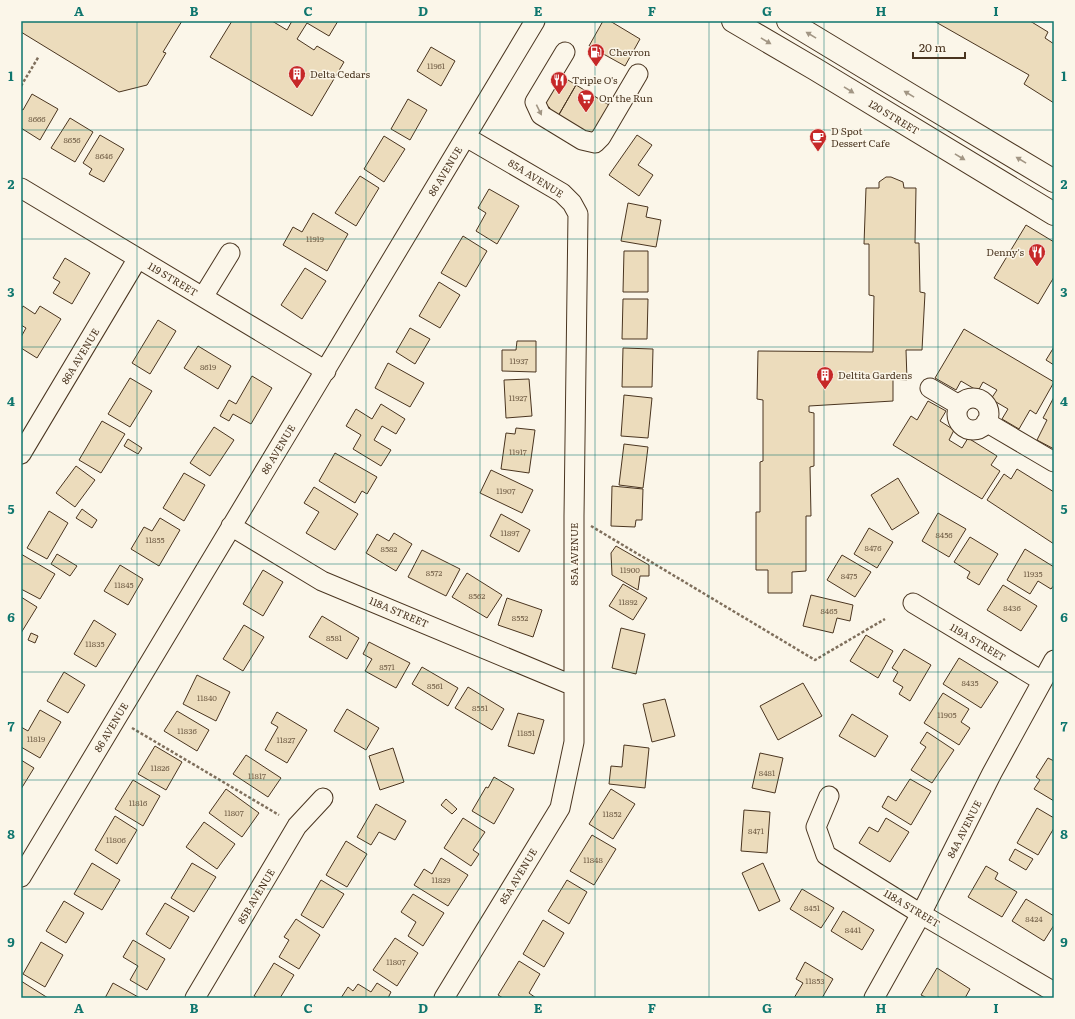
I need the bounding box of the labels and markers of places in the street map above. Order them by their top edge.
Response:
fuel station icon: Chevron [586,42,606,67]
place label: Chevron [609,44,651,59]
building icon: Delta Cedars [287,64,307,89]
place label: Delta Cedars [310,66,371,81]
restaurant icon: Triple O's [549,70,569,95]
place label: Triple O's [572,72,618,87]
supermarket icon: On the Run [576,88,596,113]
place label: On the Run [599,90,653,105]
place label: D Spot Dessert Cafe [831,123,890,150]
cafe icon: D Spot Dessert Cafe [808,127,828,152]
restaurant icon: Denny's [1027,242,1047,267]
place label: Denny's [986,244,1024,259]
building icon: Deltita Gardens [815,365,835,390]
place label: Deltita Gardens [838,367,912,382]

